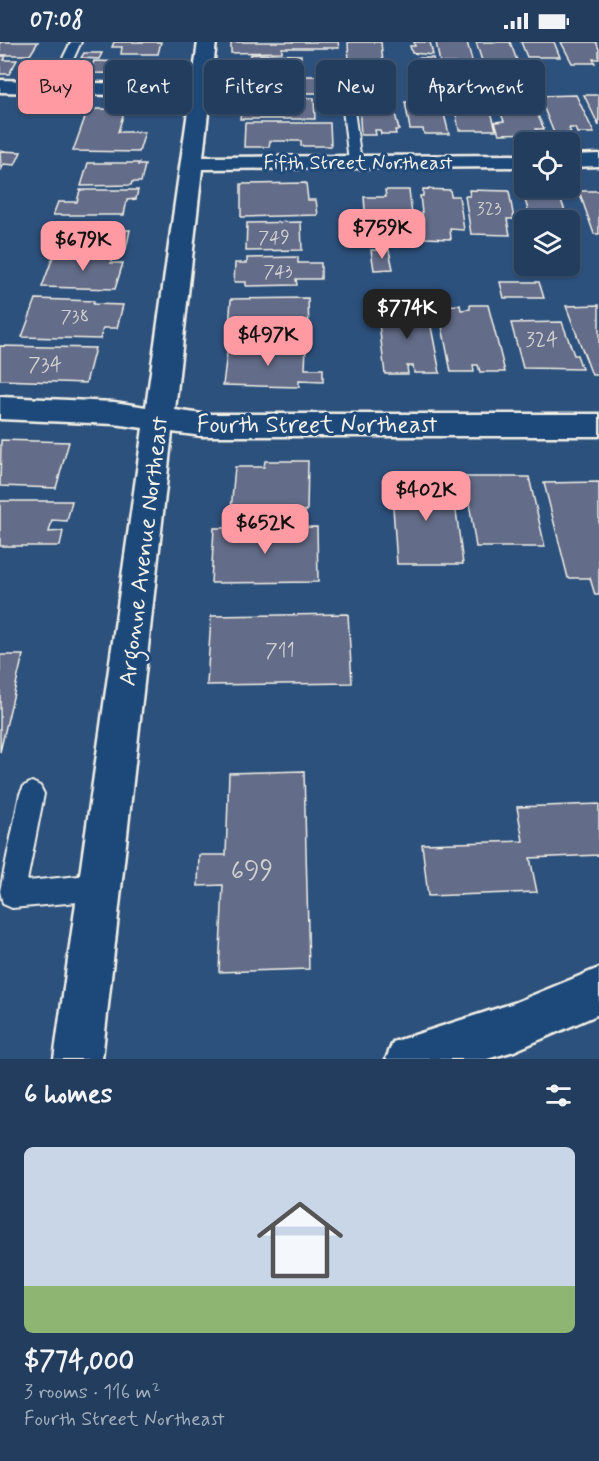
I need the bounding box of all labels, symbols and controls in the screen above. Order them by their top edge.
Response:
text: 07:08 [30,7,84,35]
chip: Buy [18,60,93,114]
chip: Rent [105,60,192,114]
chip: Filters [204,60,304,114]
chip: New [316,60,396,114]
chip: Apartment [408,60,545,114]
map controls [514,132,580,276]
button: locate [514,132,580,198]
street label: Fifth Street Northeast [263,150,453,177]
house number: 323 [477,197,501,221]
pin: $759K [340,209,424,260]
button: layers [514,210,580,276]
text: $759K [352,215,412,242]
pin: $679K [41,221,125,272]
house number: 749 [258,226,290,250]
text: $679K [55,227,111,254]
house number: 743 [263,260,293,284]
pin: $774K [365,289,449,340]
text: $774K [377,295,437,322]
house number: 738 [61,305,89,329]
pin: $497K [226,316,310,367]
text: $497K [238,322,298,349]
house number: 324 [526,326,558,354]
house number: 734 [28,351,62,379]
street label: Fourth Street Northeast [197,410,438,441]
street label: Argonne Avenue Northeast [113,414,179,688]
pin: $402K [384,471,468,522]
text: $402K [396,477,456,504]
pin: $652K [223,504,307,555]
text: $652K [236,510,294,537]
house number: 711 [265,637,295,665]
house number: 699 [231,855,273,889]
text: 6 homes [24,1078,112,1112]
icon: filters [542,1079,575,1112]
icon: home [246,1186,354,1294]
text: $774,000 [24,1345,134,1379]
text: 3 rooms · 116 m² [24,1379,160,1406]
text: Fourth Street Northeast [24,1406,224,1433]

